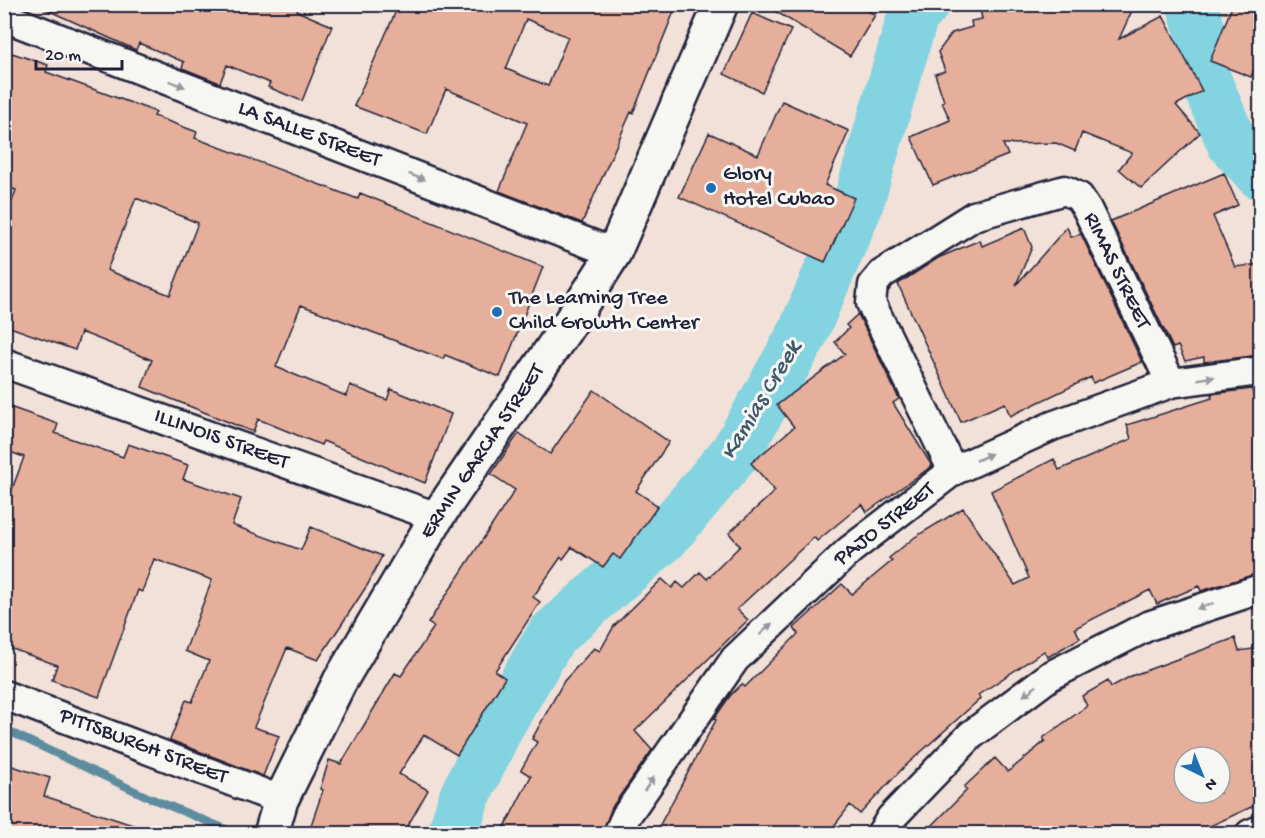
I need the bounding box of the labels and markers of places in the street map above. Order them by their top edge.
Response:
place label: Glory Hotel Cubao [723,162,835,213]
marker: Glory Hotel Cubao [704,181,718,195]
place label: The Learning Tree Child Growth Center [507,286,701,337]
marker: The Learning Tree Child Growth Center [490,305,504,319]

